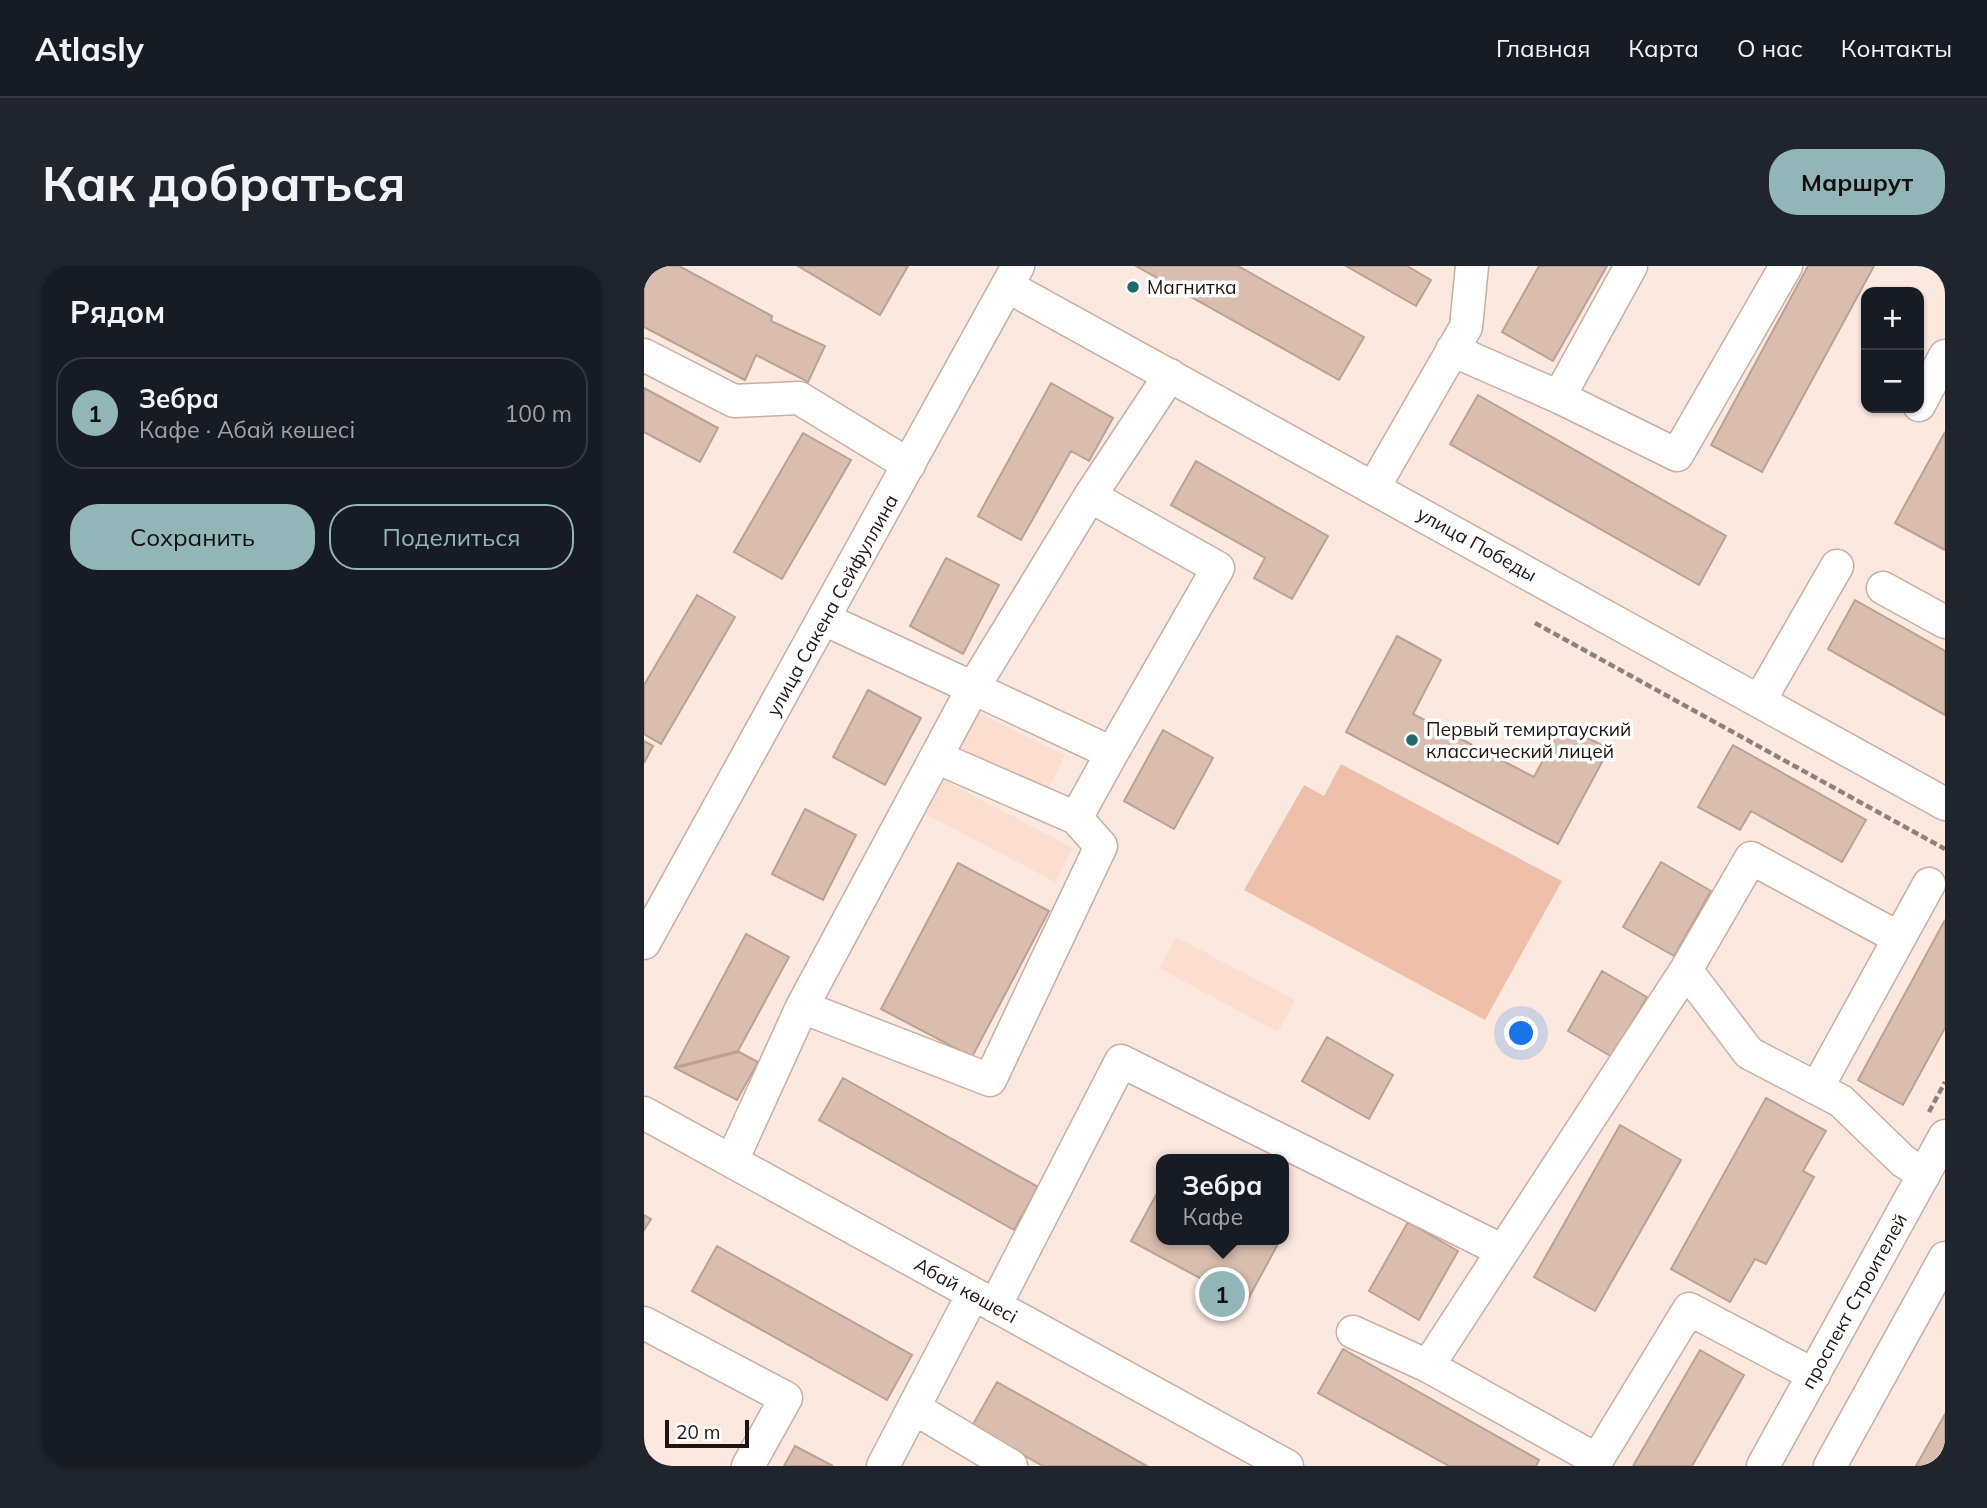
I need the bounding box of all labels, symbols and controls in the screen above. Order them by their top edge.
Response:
text: Atlasly [35,28,144,69]
text: Главная [1496,33,1590,63]
text: Карта [1628,33,1699,63]
text: О нас [1737,33,1803,63]
text: Контакты [1841,33,1952,63]
button: Маршрут [1769,149,1945,215]
text: Как добраться [42,152,405,213]
place label: Магнитка [1147,275,1236,299]
marker: Магнитка [1125,279,1141,295]
map controls [1861,287,1924,413]
button: + [1861,287,1924,350]
text: Рядом [70,293,165,331]
button: − [1861,350,1924,413]
text: Зебра [139,382,219,415]
text: 1 [88,399,102,428]
text: 100 m [504,399,572,428]
text: Кафе · Абай көшесі [139,415,355,444]
street label: улица Сакена Сейфуллина [761,490,903,720]
street label: улица Победы [1413,501,1541,587]
button: Сохранить [70,504,315,570]
button: Поделиться [329,504,574,570]
place label: Первый темиртауский классический лицей [1426,717,1631,763]
marker: Первый темиртауский классический лицей [1404,732,1420,748]
your location [1504,1016,1538,1050]
popup [1156,1154,1289,1245]
text: Зебра [1182,1169,1263,1202]
text: Кафе [1182,1202,1243,1231]
street label: проспект Строителей [1796,1209,1912,1393]
street label: Абай көшесі [910,1252,1022,1328]
pin: 1 [1199,1268,1245,1320]
scale bar [665,1417,749,1449]
text: 20 m [676,1420,720,1444]

